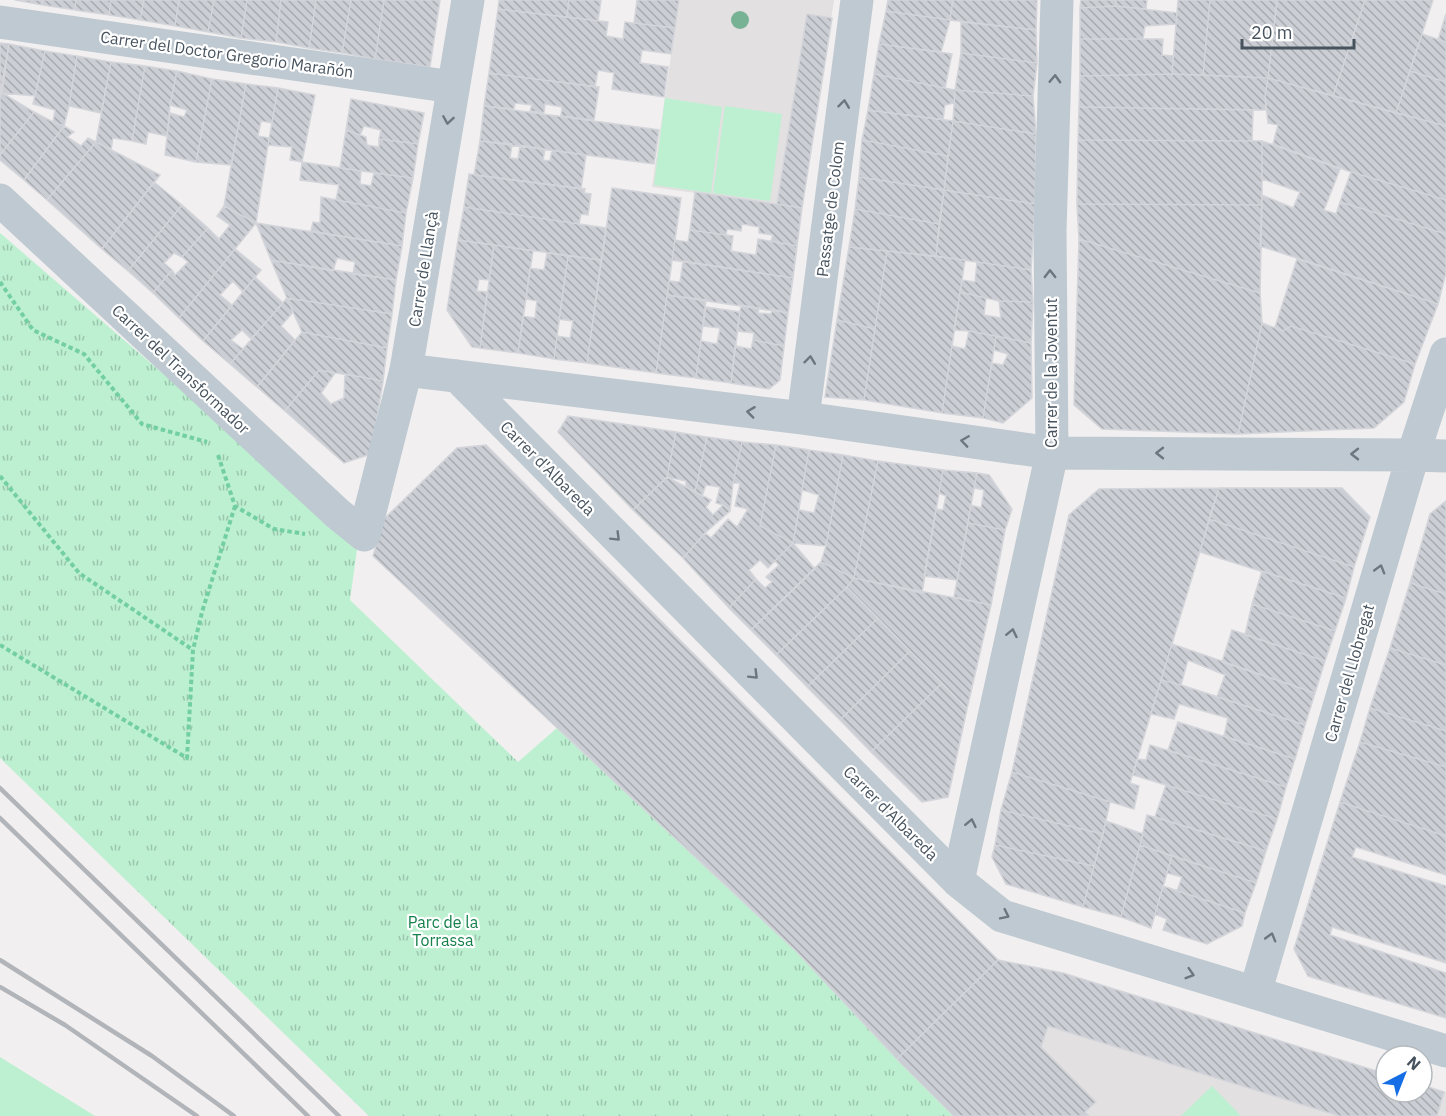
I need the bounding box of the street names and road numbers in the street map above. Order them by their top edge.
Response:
street label: Carrer del Doctor Gregorio Marañón [99,26,355,82]
street label: Passatge de Colom [812,140,848,278]
street label: Carrer de Llançà [404,209,442,328]
street label: Carrer de la Joventut [1041,298,1061,448]
street label: Carrer del Transformador [108,300,254,438]
street label: Carrer d'Albareda [496,416,600,520]
street label: Carrer del Llobregat [1320,602,1378,744]
street label: Carrer d'Albareda [839,761,943,865]

